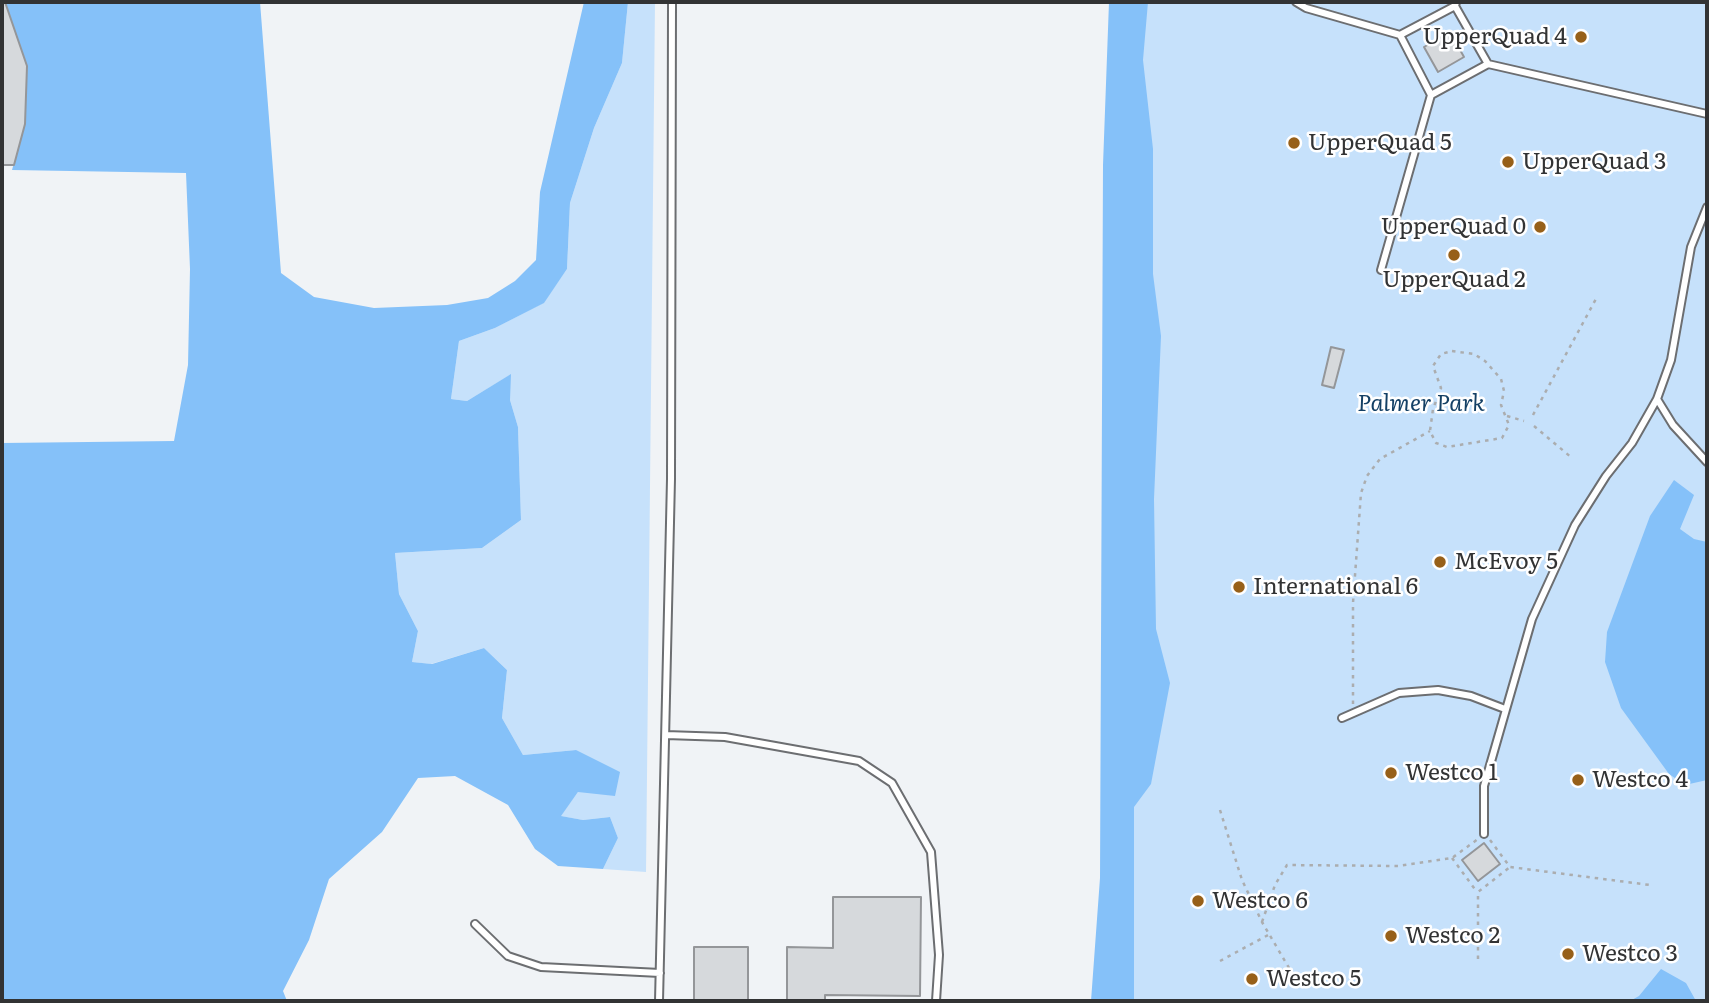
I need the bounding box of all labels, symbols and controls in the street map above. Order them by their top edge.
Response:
place label: UpperQuad 4 [1422,23,1567,51]
marker: UpperQuad 4 [1573,29,1589,45]
place label: UpperQuad 5 [1308,129,1452,157]
marker: UpperQuad 5 [1286,135,1302,151]
place label: UpperQuad 3 [1522,148,1666,176]
marker: UpperQuad 3 [1500,154,1516,170]
place label: UpperQuad 0 [1381,213,1526,241]
marker: UpperQuad 0 [1532,219,1548,235]
marker: UpperQuad 2 [1446,247,1462,263]
place label: UpperQuad 2 [1382,266,1526,294]
park label: Palmer Park [1357,390,1485,418]
place label: McEvoy 5 [1454,548,1558,576]
marker: McEvoy 5 [1432,554,1448,570]
place label: International 6 [1253,573,1418,601]
marker: International 6 [1231,579,1247,595]
place label: Westco 1 [1405,759,1498,787]
marker: Westco 1 [1383,765,1399,781]
place label: Westco 4 [1592,766,1688,794]
marker: Westco 4 [1570,772,1586,788]
place label: Westco 6 [1212,887,1308,915]
marker: Westco 6 [1190,893,1206,909]
place label: Westco 2 [1405,922,1500,950]
marker: Westco 2 [1383,928,1399,944]
place label: Westco 3 [1582,940,1678,968]
marker: Westco 3 [1560,946,1576,962]
place label: Westco 5 [1266,965,1361,993]
marker: Westco 5 [1244,971,1260,987]

